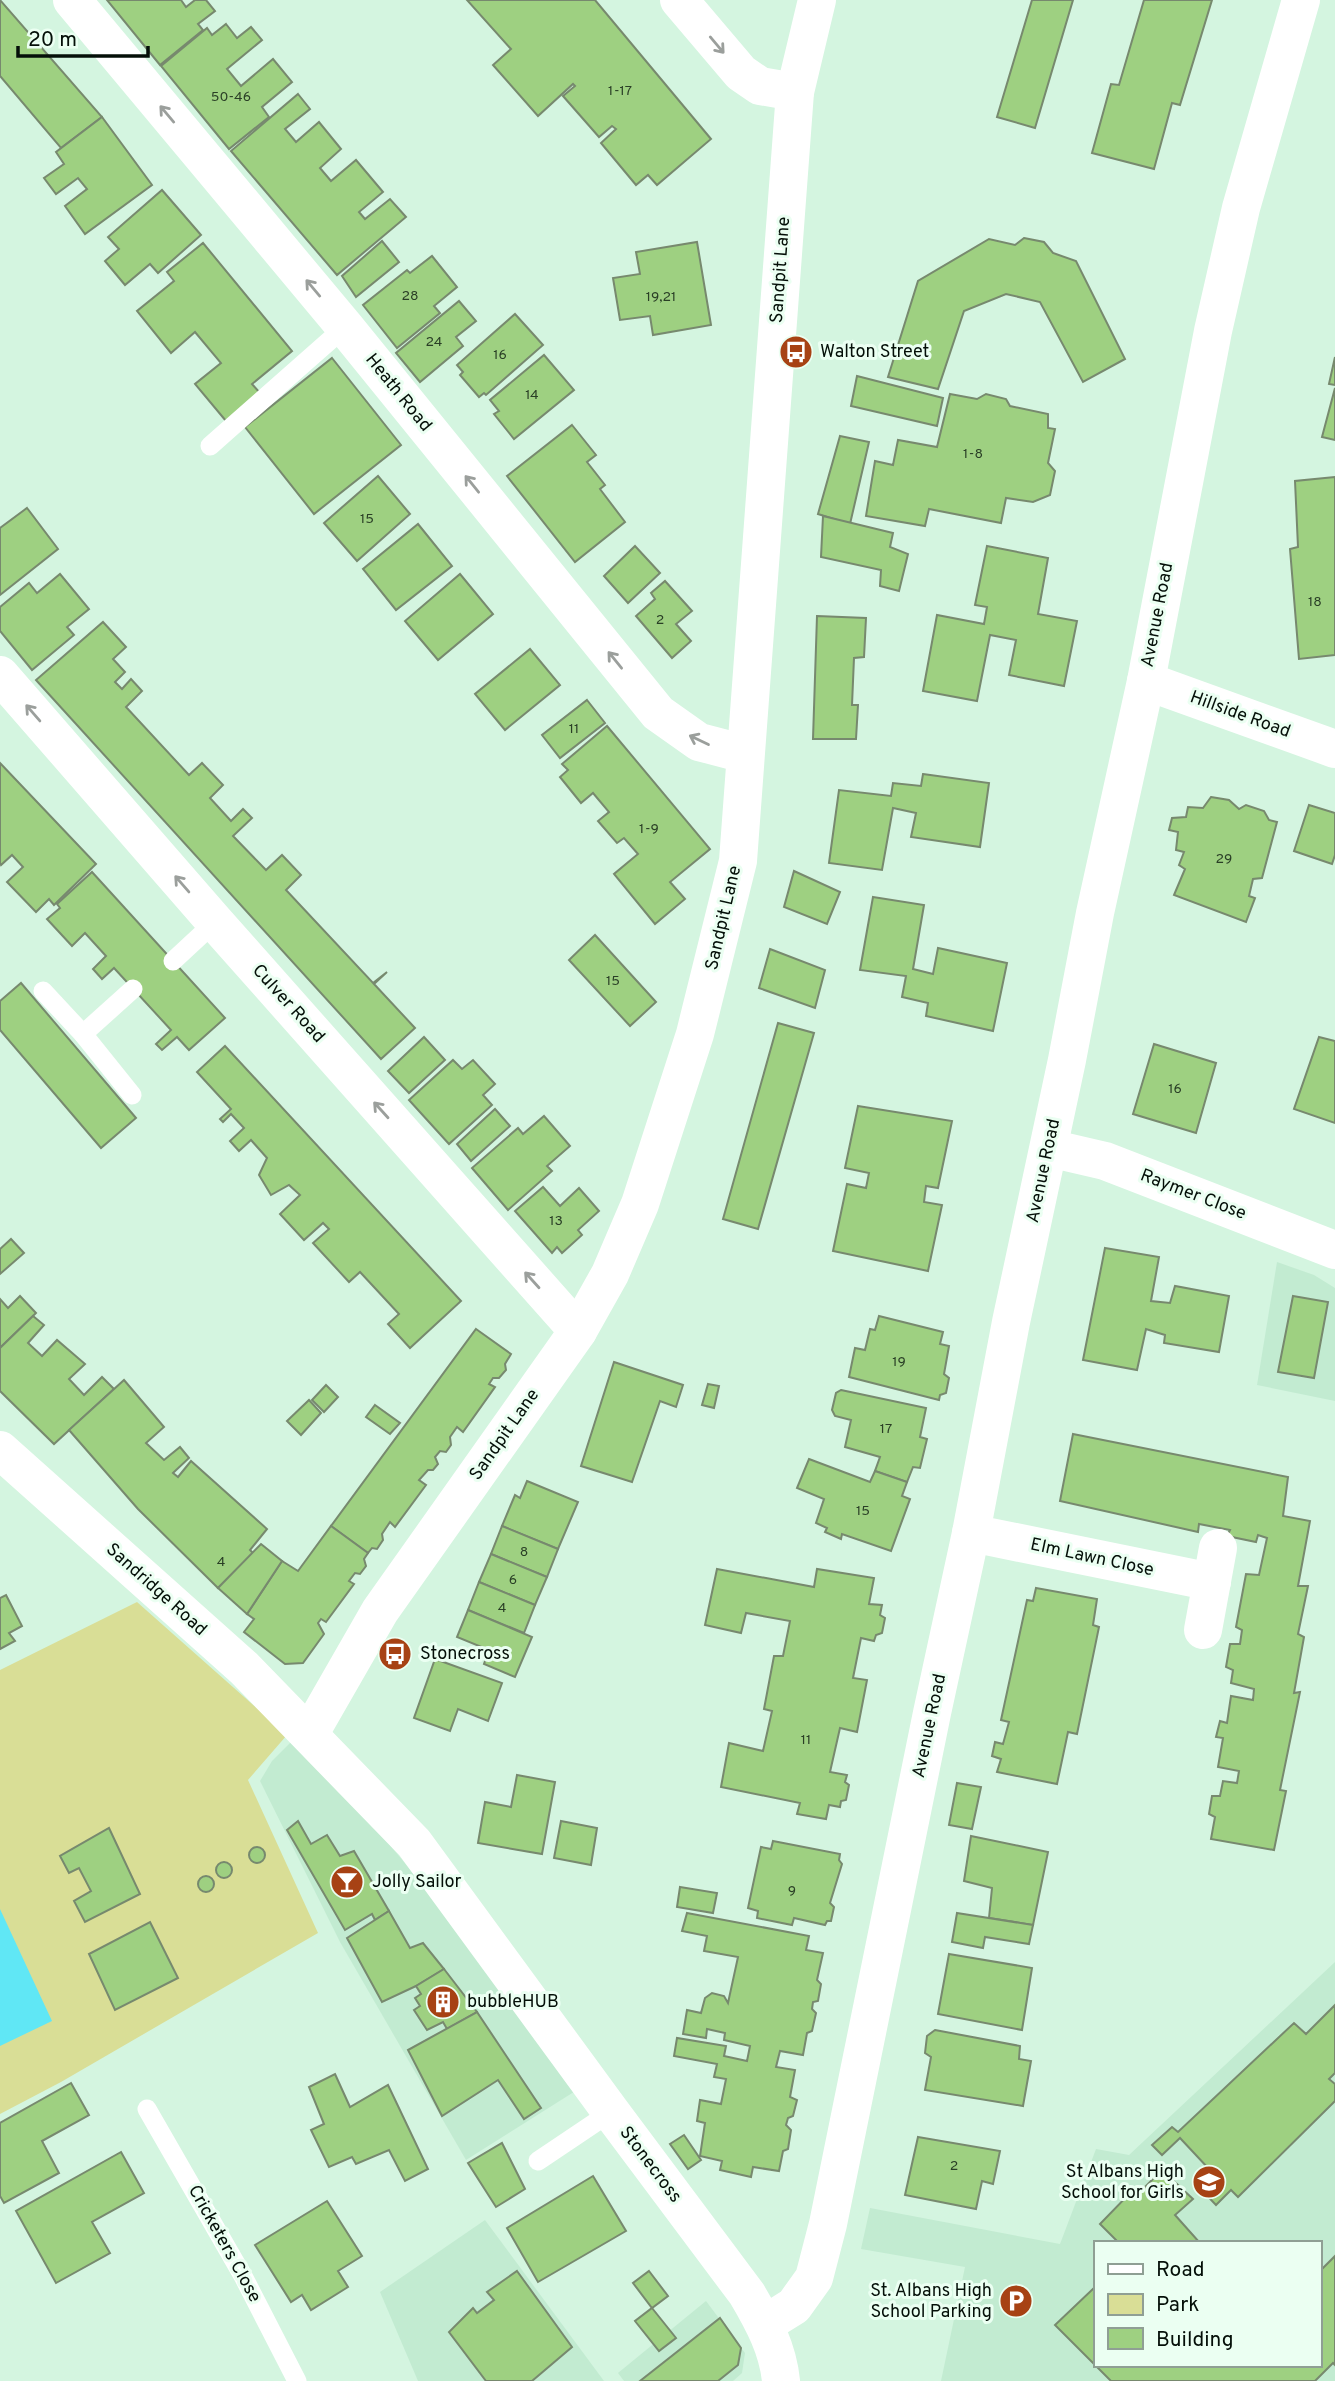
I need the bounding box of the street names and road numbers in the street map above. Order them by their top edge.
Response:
street label: Sandpit Lane [766,216,796,324]
street label: Heath Road [360,349,436,437]
street label: Avenue Road [1137,561,1179,669]
street label: Hillside Road [1187,686,1293,744]
street label: Sandpit Lane [701,863,747,973]
street label: Culver Road [247,960,329,1048]
street label: Avenue Road [1022,1117,1066,1225]
street label: Raymer Close [1137,1164,1249,1226]
street label: Sandpit Lane [465,1385,545,1485]
street label: Elm Lawn Close [1028,1534,1156,1582]
street label: Sandridge Road [101,1539,211,1641]
street label: Avenue Road [908,1672,952,1780]
street label: Stonecross [614,2122,686,2208]
street label: Cricketers Close [182,2181,266,2307]

